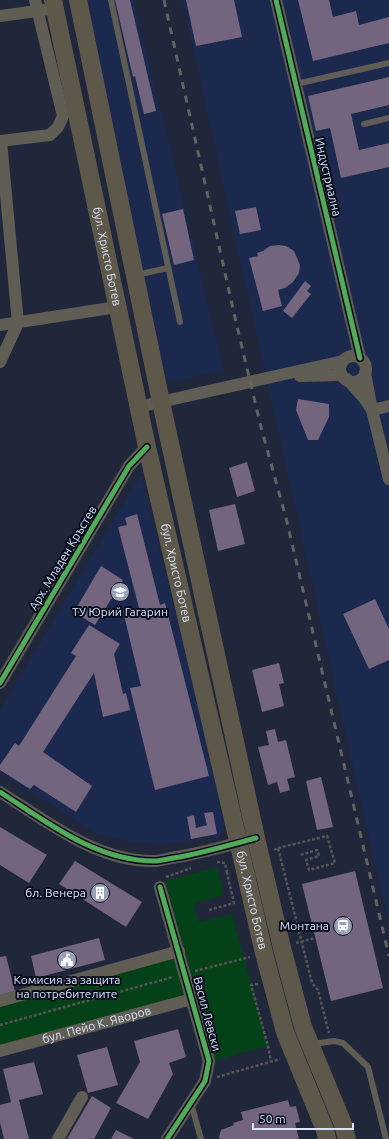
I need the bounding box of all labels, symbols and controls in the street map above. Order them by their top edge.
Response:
street label: Индустриална [313,136,344,217]
street label: бул. Христо Ботев [91,206,124,307]
street label: Арх. Младен Кръстев [26,503,99,612]
street label: бул. Христо Ботев [159,522,194,623]
school or university icon: ТУ Юрий Гагарин [109,581,131,603]
place label: ТУ Юрий Гагарин [72,605,168,618]
street label: бул. Христо Ботев [235,850,270,951]
building icon: бл. Венера [89,882,111,904]
place label: бл. Венера [25,886,86,899]
station icon: Монтана [332,915,354,937]
place label: Монтана [280,919,329,932]
public building icon: Комисия за защита на потребителите [56,949,78,971]
place label: Комисия за защита на потребителите [14,973,120,1000]
street label: Васил Левски [191,975,224,1053]
street label: бул. Пейо К. Яворов [41,1003,152,1045]
scale bar [253,1105,353,1131]
text: 50 m [259,1112,286,1125]

